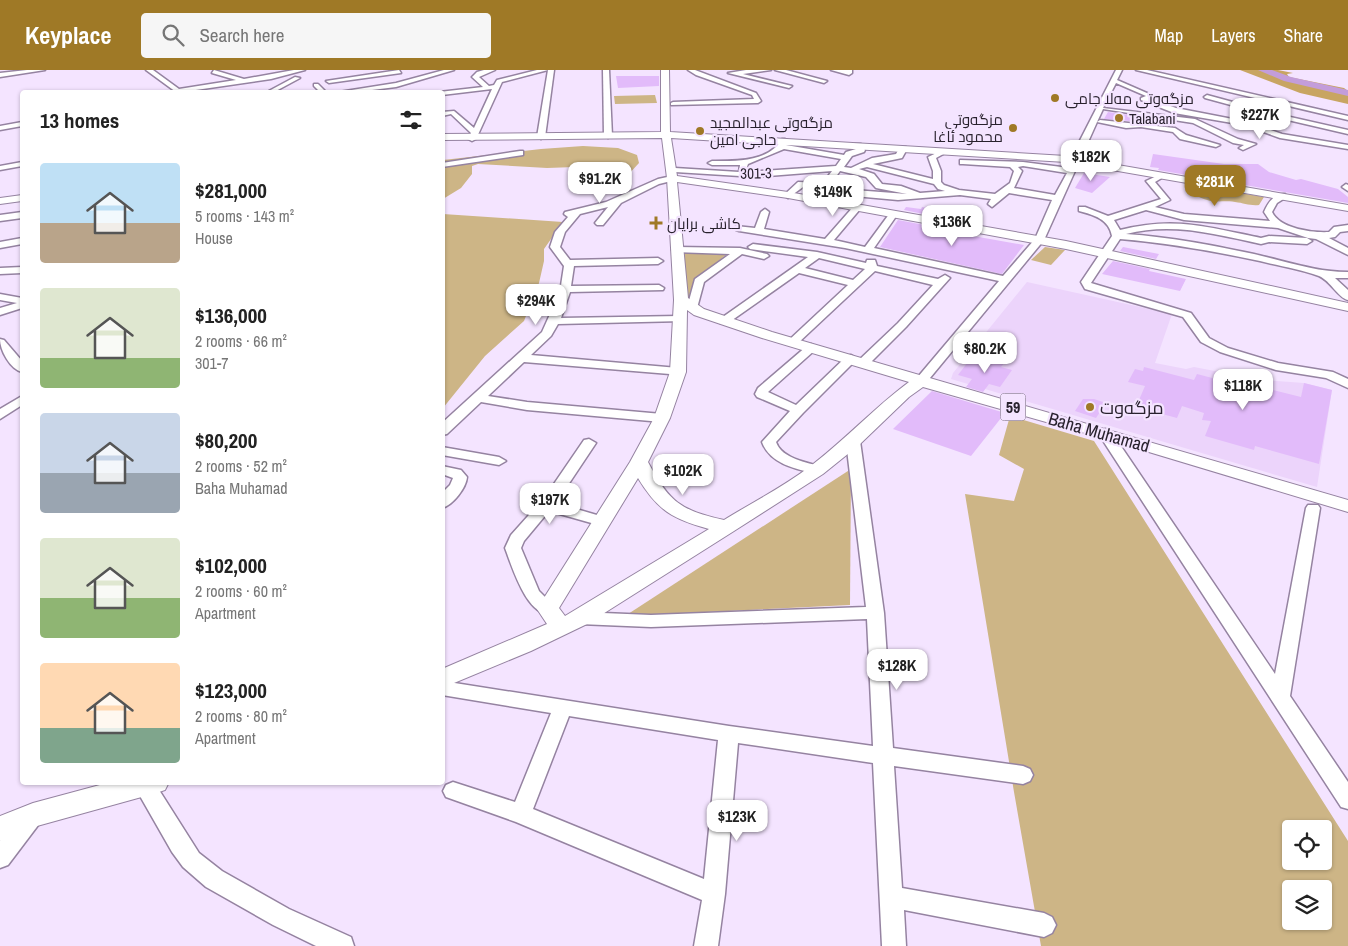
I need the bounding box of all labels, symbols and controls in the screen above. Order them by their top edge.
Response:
search box [141,13,491,58]
text: Keyplace [25,19,111,51]
icon: search [159,21,187,49]
text: Search here [199,22,284,48]
text: Map [1155,23,1183,48]
text: Layers [1211,23,1256,48]
text: Share [1284,23,1323,48]
place label: مزگه‌وتی مه‌لا جامی [1065,88,1194,109]
marker: مزگه‌وتی مه‌لا جامی [1049,92,1061,104]
pin: $227K [1225,98,1295,140]
text: $227K [1241,103,1279,125]
text: 13 homes [40,106,119,135]
icon: filters [397,106,425,134]
place label: Talabani [1129,108,1176,129]
place label: مزگه‌وتی محمود ئاغا [933,109,1003,147]
place label: مزگه‌وتی عبدالمجید حاجی امین [710,112,833,150]
marker: Talabani [1113,112,1125,124]
marker: مزگه‌وتی محمود ئاغا [1007,122,1019,134]
marker: مزگه‌وتی عبدالمجید حاجی امین [694,125,706,137]
pin: $182K [1056,140,1126,182]
text: $182K [1072,145,1110,167]
pin: $91.2K [559,162,641,204]
street label: 301-3 [740,162,772,184]
pin: $281K [1180,164,1250,207]
text: $91.2K [579,167,621,189]
text: $281K [1196,170,1234,192]
pin: $149K [798,174,868,217]
text: $281,000 [195,176,267,205]
text: $149K [814,180,852,202]
icon: home [80,183,140,243]
pin: $136K [917,204,987,247]
text: 5 rooms · 143 m² [195,205,294,227]
text: $136K [933,210,971,232]
place label: كاشی برایان [667,213,741,234]
marker: كاشی برایان [649,216,663,230]
text: House [195,227,233,249]
pin: $294K [501,284,571,326]
text: $294K [517,289,555,311]
text: $136,000 [195,301,267,330]
icon: home [80,308,140,368]
text: 2 rooms · 66 m² [195,330,287,352]
pin: $80.2K [944,332,1026,374]
text: $80.2K [964,337,1006,359]
text: 301-7 [195,352,229,374]
pin: $118K [1208,368,1278,411]
text: $118K [1224,374,1262,396]
road number: 59 [1000,394,1026,421]
place label: مزگه‌وت [1100,395,1164,420]
marker: مزگه‌وت [1084,401,1096,413]
street label: Baha Muhamad [1045,406,1153,458]
text: $80,200 [195,426,257,455]
icon: home [80,433,140,493]
pin: $102K [648,454,718,496]
text: 2 rooms · 52 m² [195,455,287,477]
text: $102K [664,459,702,481]
text: Baha Muhamad [195,477,288,499]
pin: $197K [515,482,585,525]
text: $197K [531,488,569,510]
text: $102,000 [195,551,267,580]
icon: home [80,558,140,618]
text: 2 rooms · 60 m² [195,580,287,602]
text: Apartment [195,602,256,624]
pin: $128K [862,648,932,691]
text: $128K [878,654,916,676]
text: $123,000 [195,676,267,705]
icon: home [80,683,140,743]
text: 2 rooms · 80 m² [195,705,287,727]
text: Apartment [195,727,256,749]
pin: $123K [702,800,772,842]
text: $123K [718,805,756,827]
map controls [1282,820,1332,930]
button: locate [1282,820,1332,870]
button: layers [1282,880,1332,930]

